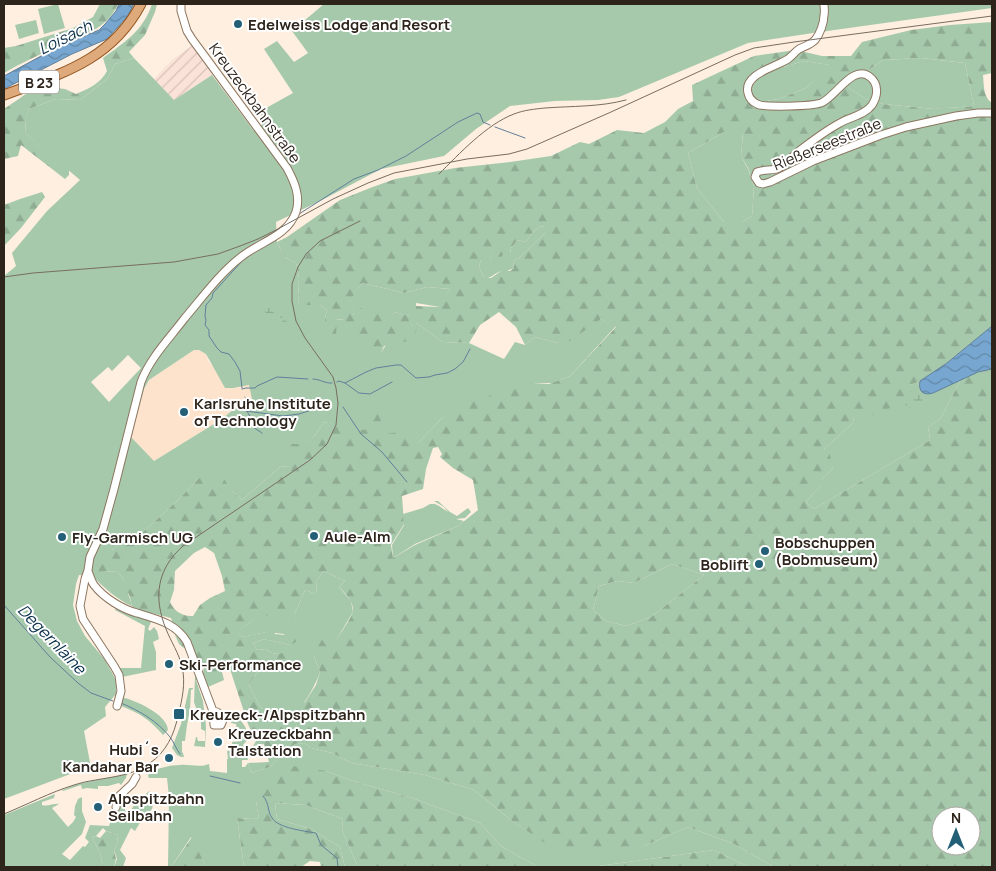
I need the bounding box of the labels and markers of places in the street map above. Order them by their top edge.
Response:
place label: Edelweiss Lodge and Resort [248,14,450,35]
marker: Edelweiss Lodge and Resort [232,18,244,30]
place label: Karlsruhe Institute of Technology [194,393,331,431]
marker: Karlsruhe Institute of Technology [178,406,190,418]
place label: Aule-Alm [324,526,390,547]
place label: Fly-Garmisch UG [72,527,193,548]
marker: Aule-Alm [308,530,320,542]
marker: Fly-Garmisch UG [56,531,68,543]
place label: Bobschuppen (Bobmuseum) [775,532,879,570]
marker: Bobschuppen (Bobmuseum) [759,545,771,557]
place label: Boblift [700,554,749,575]
marker: Boblift [753,558,765,570]
place label: Ski-Performance [179,654,301,675]
marker: Ski-Performance [163,658,175,670]
place label: Kreuzeck-/Alpspitzbahn [190,704,365,725]
marker: Kreuzeck-/Alpspitzbahn [172,707,186,721]
place label: Kreuzeckbahn Talstation [228,723,332,761]
marker: Kreuzeckbahn Talstation [212,736,224,748]
place label: Hubi´s Kandahar Bar [62,739,159,777]
marker: Hubi´s Kandahar Bar [163,752,175,764]
place label: Alpspitzbahn Seilbahn [108,788,204,826]
marker: Alpspitzbahn Seilbahn [92,801,104,813]

